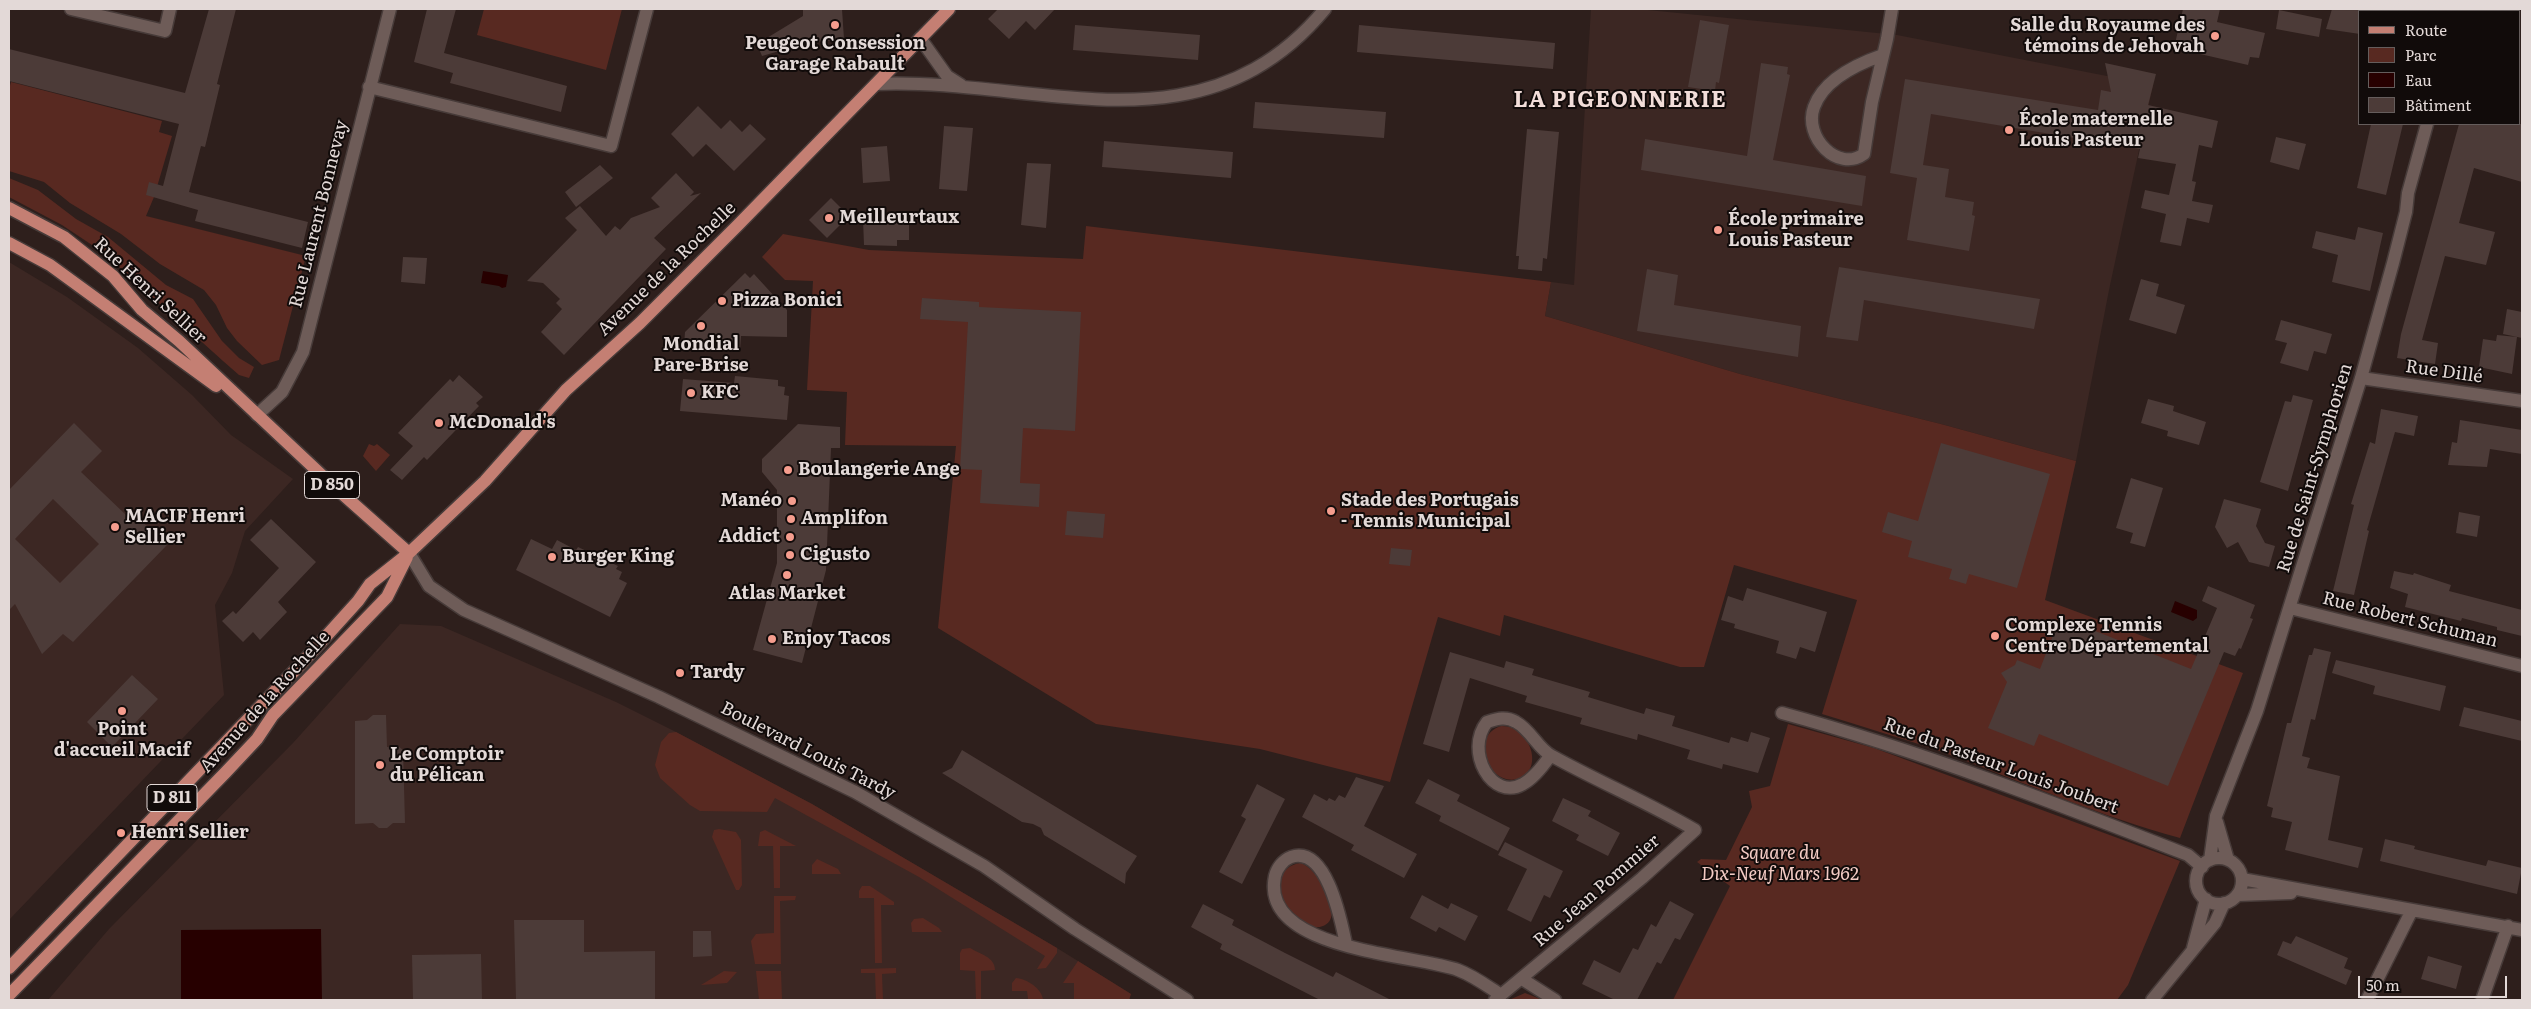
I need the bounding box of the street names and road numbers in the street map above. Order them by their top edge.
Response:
street label: Rue Laurent Bonnevay [285,118,353,310]
street label: Avenue de la Rochelle [593,197,741,341]
street label: Rue Henri Sellier [89,233,211,349]
street label: Rue Dillé [2404,356,2484,388]
street label: Rue de Saint-Symphorien [2273,361,2357,575]
road number: D 850 [304,472,360,498]
street label: Rue Robert Schuman [2320,588,2500,652]
street label: Avenue de la Rochelle [195,626,335,778]
street label: Boulevard Louis Tardy [717,698,899,804]
street label: Rue du Pasteur Louis Joubert [1881,713,2121,819]
road number: D 811 [147,784,197,811]
street label: Rue Jean Pommier [1530,830,1664,952]

